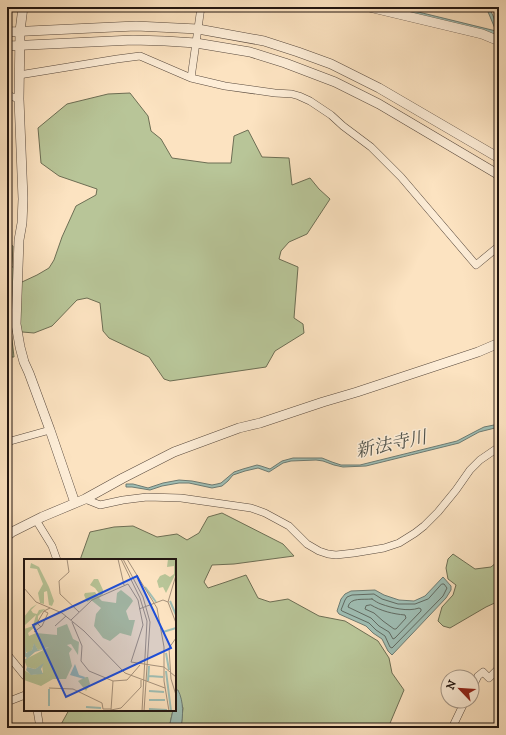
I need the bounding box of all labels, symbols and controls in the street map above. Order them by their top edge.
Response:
water label: 新法寺川 [354,426,431,463]
inset map [24,559,176,711]
north arrow [440,669,480,709]
text: N [444,678,460,692]

